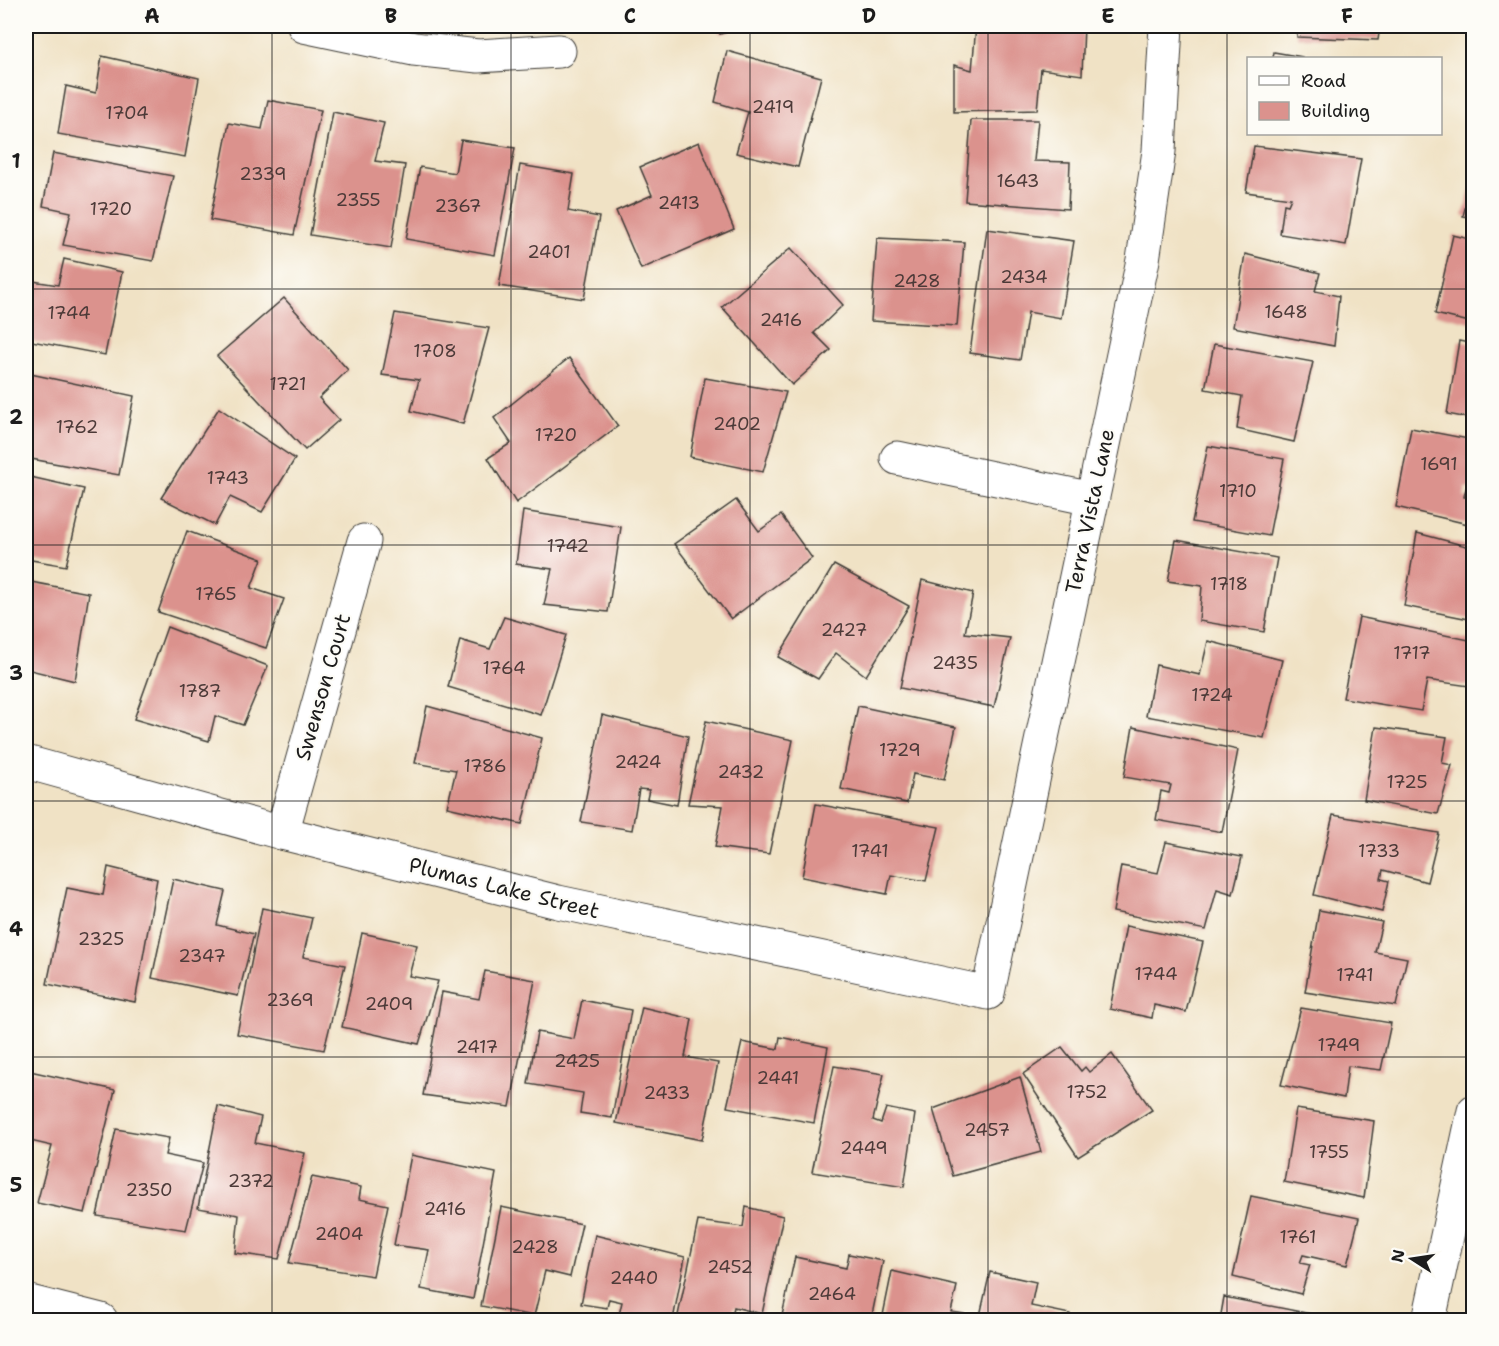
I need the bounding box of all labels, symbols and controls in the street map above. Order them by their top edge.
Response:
text: A [144,3,160,29]
text: B [385,3,397,29]
text: C [624,3,636,29]
text: D [862,3,876,29]
text: E [1101,3,1115,29]
text: F [1341,3,1353,29]
legend [1247,57,1442,135]
text: Road [1301,69,1346,93]
house number: 2419 [752,95,794,119]
text: Building [1301,99,1370,123]
house number: 1704 [105,101,149,125]
text: 1 [11,148,21,174]
house number: 2339 [239,162,287,186]
house number: 1643 [997,169,1039,193]
house number: 2355 [335,188,381,212]
house number: 2413 [658,191,700,215]
house number: 2367 [435,194,481,218]
house number: 1720 [90,197,132,221]
house number: 2401 [527,240,571,264]
house number: 2434 [1000,265,1048,289]
house number: 2428 [893,269,941,293]
house number: 1648 [1264,300,1308,324]
house number: 1744 [47,301,91,325]
house number: 2416 [760,308,802,332]
house number: 1708 [413,339,457,363]
house number: 1721 [270,372,306,396]
text: 2 [9,404,23,430]
house number: 2402 [713,412,761,436]
house number: 1762 [56,415,98,439]
house number: 1720 [535,423,577,447]
street label: Terra Vista Lane [1059,426,1121,596]
house number: 1691 [1420,452,1458,476]
house number: 1743 [207,466,249,490]
house number: 1710 [1219,479,1257,503]
house number: 1742 [547,534,589,558]
house number: 1718 [1210,572,1248,596]
house number: 1765 [195,582,237,606]
street label: Swenson Court [289,610,357,764]
house number: 2427 [821,618,867,642]
house number: 1717 [1393,641,1431,665]
house number: 2435 [932,651,978,675]
house number: 1764 [482,656,526,680]
text: 3 [9,660,23,686]
house number: 1787 [179,679,221,703]
house number: 1724 [1191,683,1233,707]
house number: 1729 [879,738,921,762]
house number: 2424 [615,750,661,774]
house number: 1786 [463,754,507,778]
house number: 2432 [718,760,764,784]
house number: 1725 [1387,770,1427,794]
house number: 1741 [851,839,889,863]
house number: 1733 [1358,839,1400,863]
street label: Plumas Lake Street [406,851,602,925]
text: 4 [9,916,23,942]
house number: 2325 [78,927,124,951]
house number: 2347 [178,944,226,968]
house number: 1744 [1134,962,1178,986]
house number: 1741 [1336,963,1374,987]
house number: 2369 [266,988,314,1012]
house number: 2409 [365,992,413,1016]
house number: 1749 [1318,1033,1360,1057]
house number: 2417 [456,1035,498,1059]
house number: 2425 [554,1049,600,1073]
house number: 2441 [757,1066,799,1090]
house number: 1752 [1066,1080,1108,1104]
house number: 2433 [644,1081,690,1105]
house number: 2457 [964,1118,1010,1142]
house number: 2449 [840,1136,888,1160]
house number: 1755 [1309,1140,1349,1164]
house number: 2372 [228,1169,274,1193]
text: 5 [10,1172,22,1198]
house number: 2350 [125,1178,173,1202]
house number: 2416 [424,1197,466,1221]
house number: 2404 [315,1222,363,1246]
house number: 1761 [1279,1225,1317,1249]
north arrow [1382,1229,1442,1289]
house number: 2428 [511,1235,559,1259]
text: N [1386,1248,1409,1264]
house number: 2452 [707,1255,753,1279]
house number: 2440 [610,1266,658,1290]
house number: 2464 [808,1282,856,1306]

